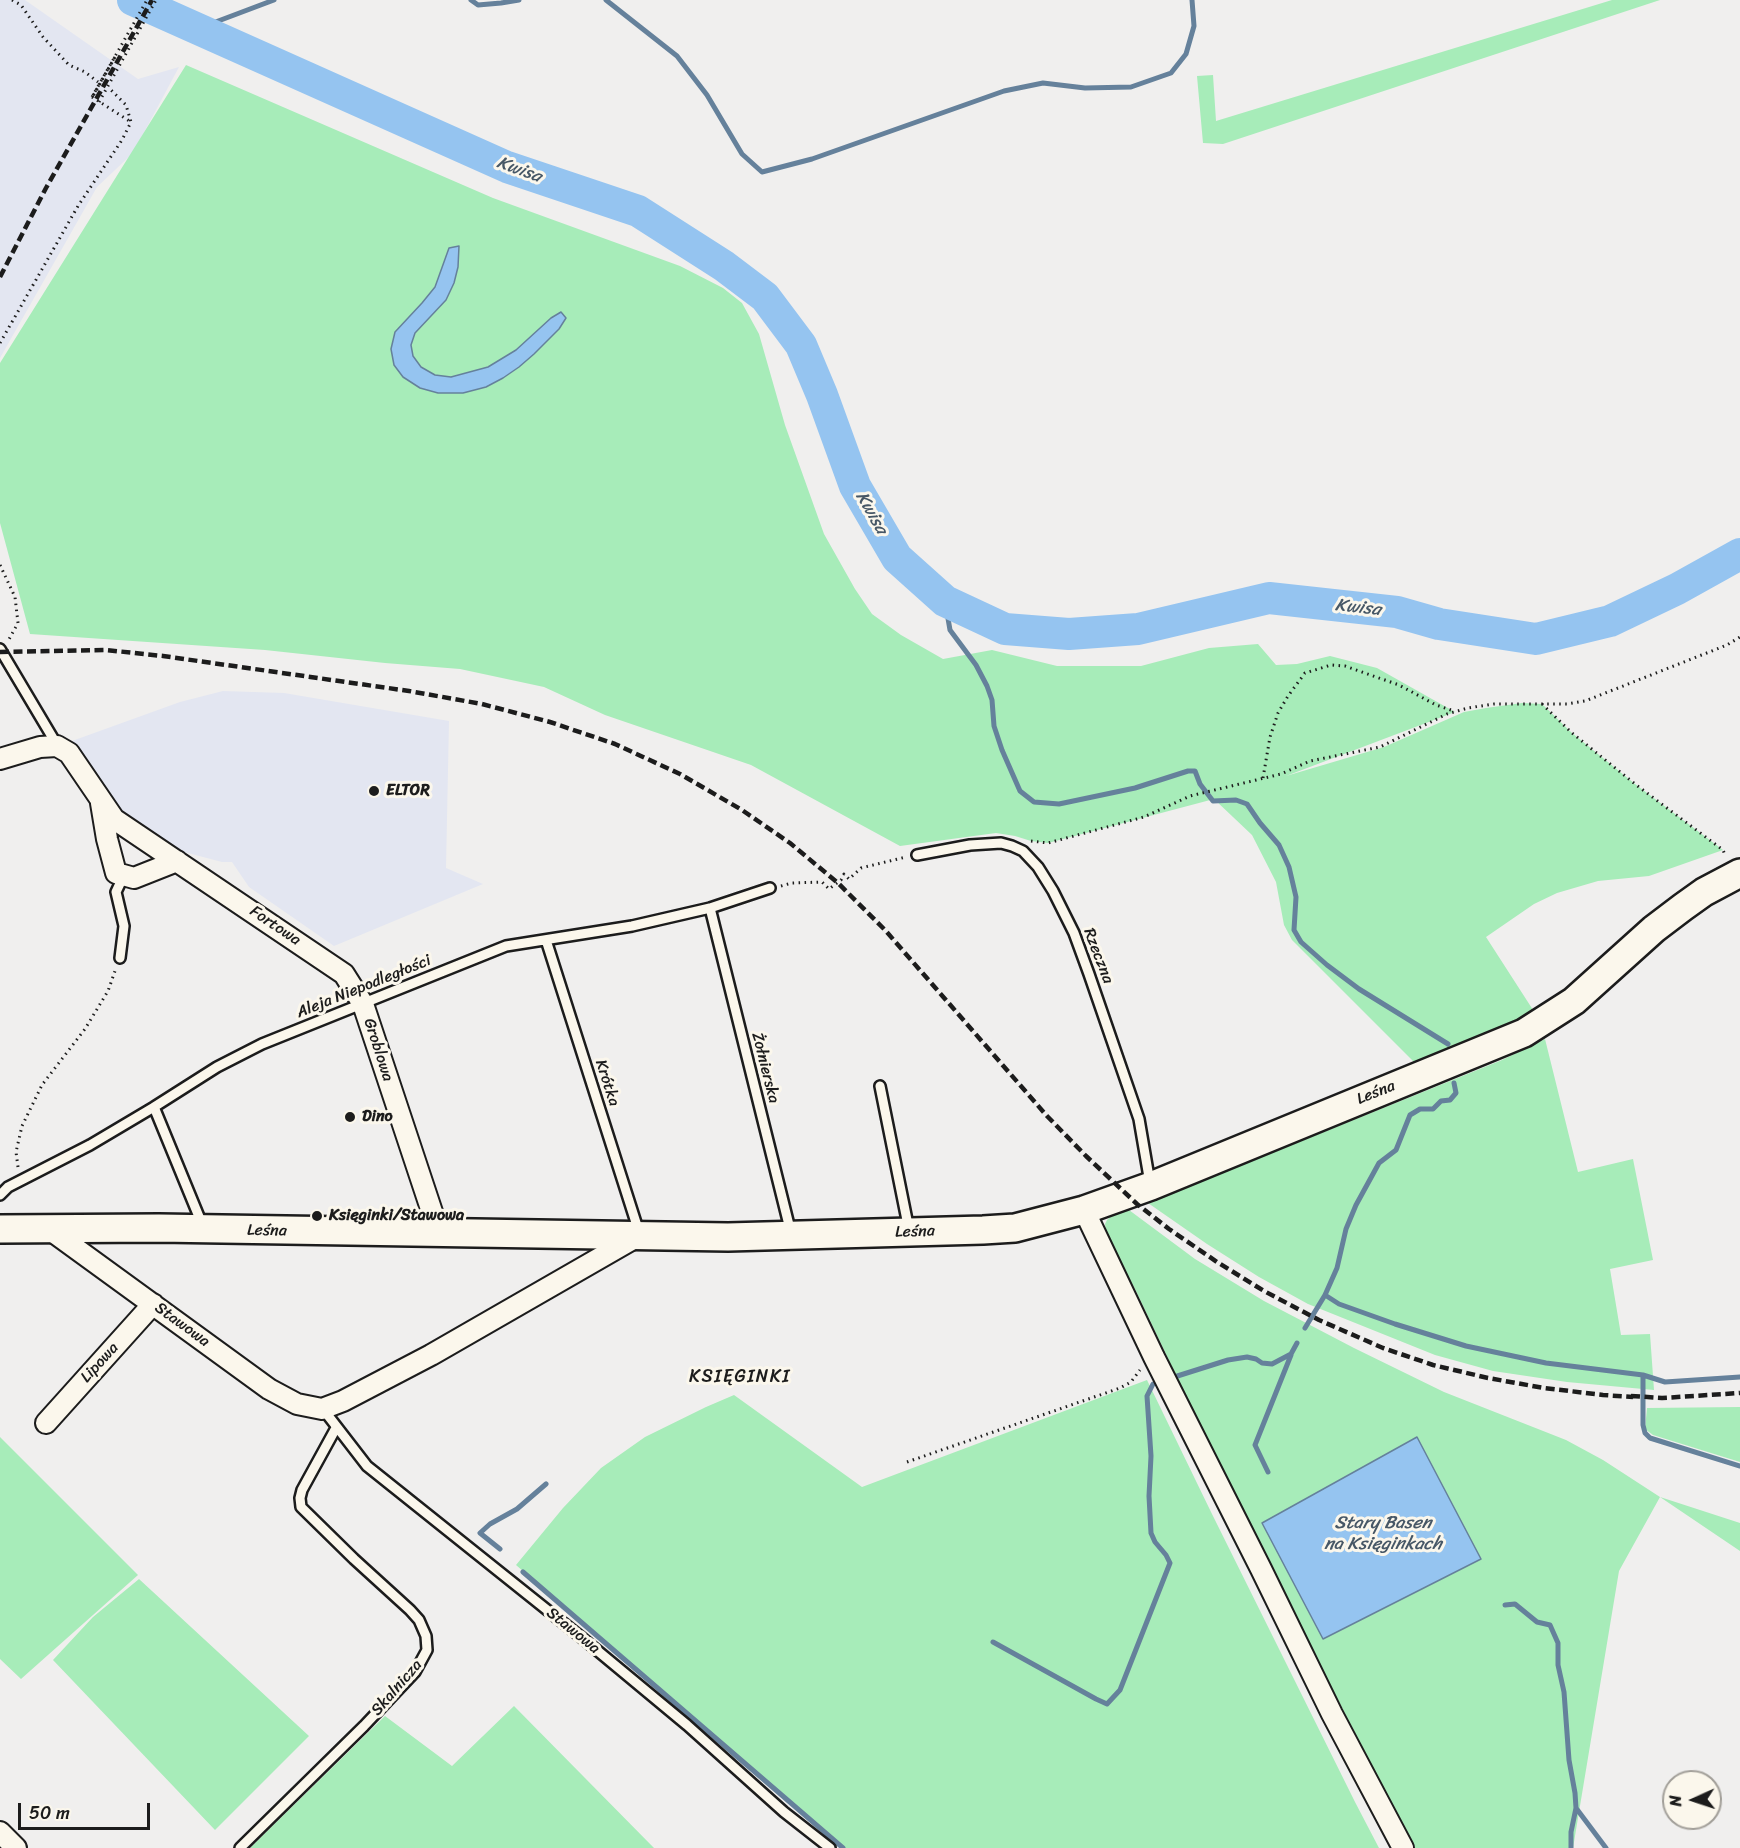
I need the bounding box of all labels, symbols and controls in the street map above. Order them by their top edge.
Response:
water label: Kwisa [494,152,544,188]
water label: Kwisa [850,488,892,538]
water label: Kwisa [1334,595,1382,621]
place label: ELTOR [386,781,430,801]
marker: ELTOR [367,784,381,798]
street label: Fortowa [246,902,304,950]
street label: Rzeczna [1079,926,1117,986]
street label: Aleja Niepodległości [294,951,434,1023]
street label: Groblowa [359,1016,397,1084]
street label: Żołnierska [747,1031,783,1105]
street label: Krótka [590,1057,624,1109]
street label: Leśna [1354,1077,1398,1109]
place label: Dino [362,1107,393,1127]
marker: Dino [343,1110,357,1124]
place label: Księginki/Stawowa [329,1206,464,1226]
marker: Księginki/Stawowa [310,1209,324,1223]
street label: Leśna [247,1221,287,1241]
street label: Leśna [895,1222,935,1242]
street label: Stawowa [151,1299,213,1351]
street label: Lipowa [77,1339,123,1387]
district label: KSIĘGINKI [691,1366,789,1388]
water label: Stary Basen na Księginkach [1324,1512,1442,1555]
street label: Stawowa [542,1604,604,1658]
street label: Skalnicza [367,1656,427,1720]
north arrow [1662,1770,1722,1830]
scale bar [21,1791,153,1829]
text: N [1661,1795,1690,1807]
text: 50 m [29,1797,70,1829]

